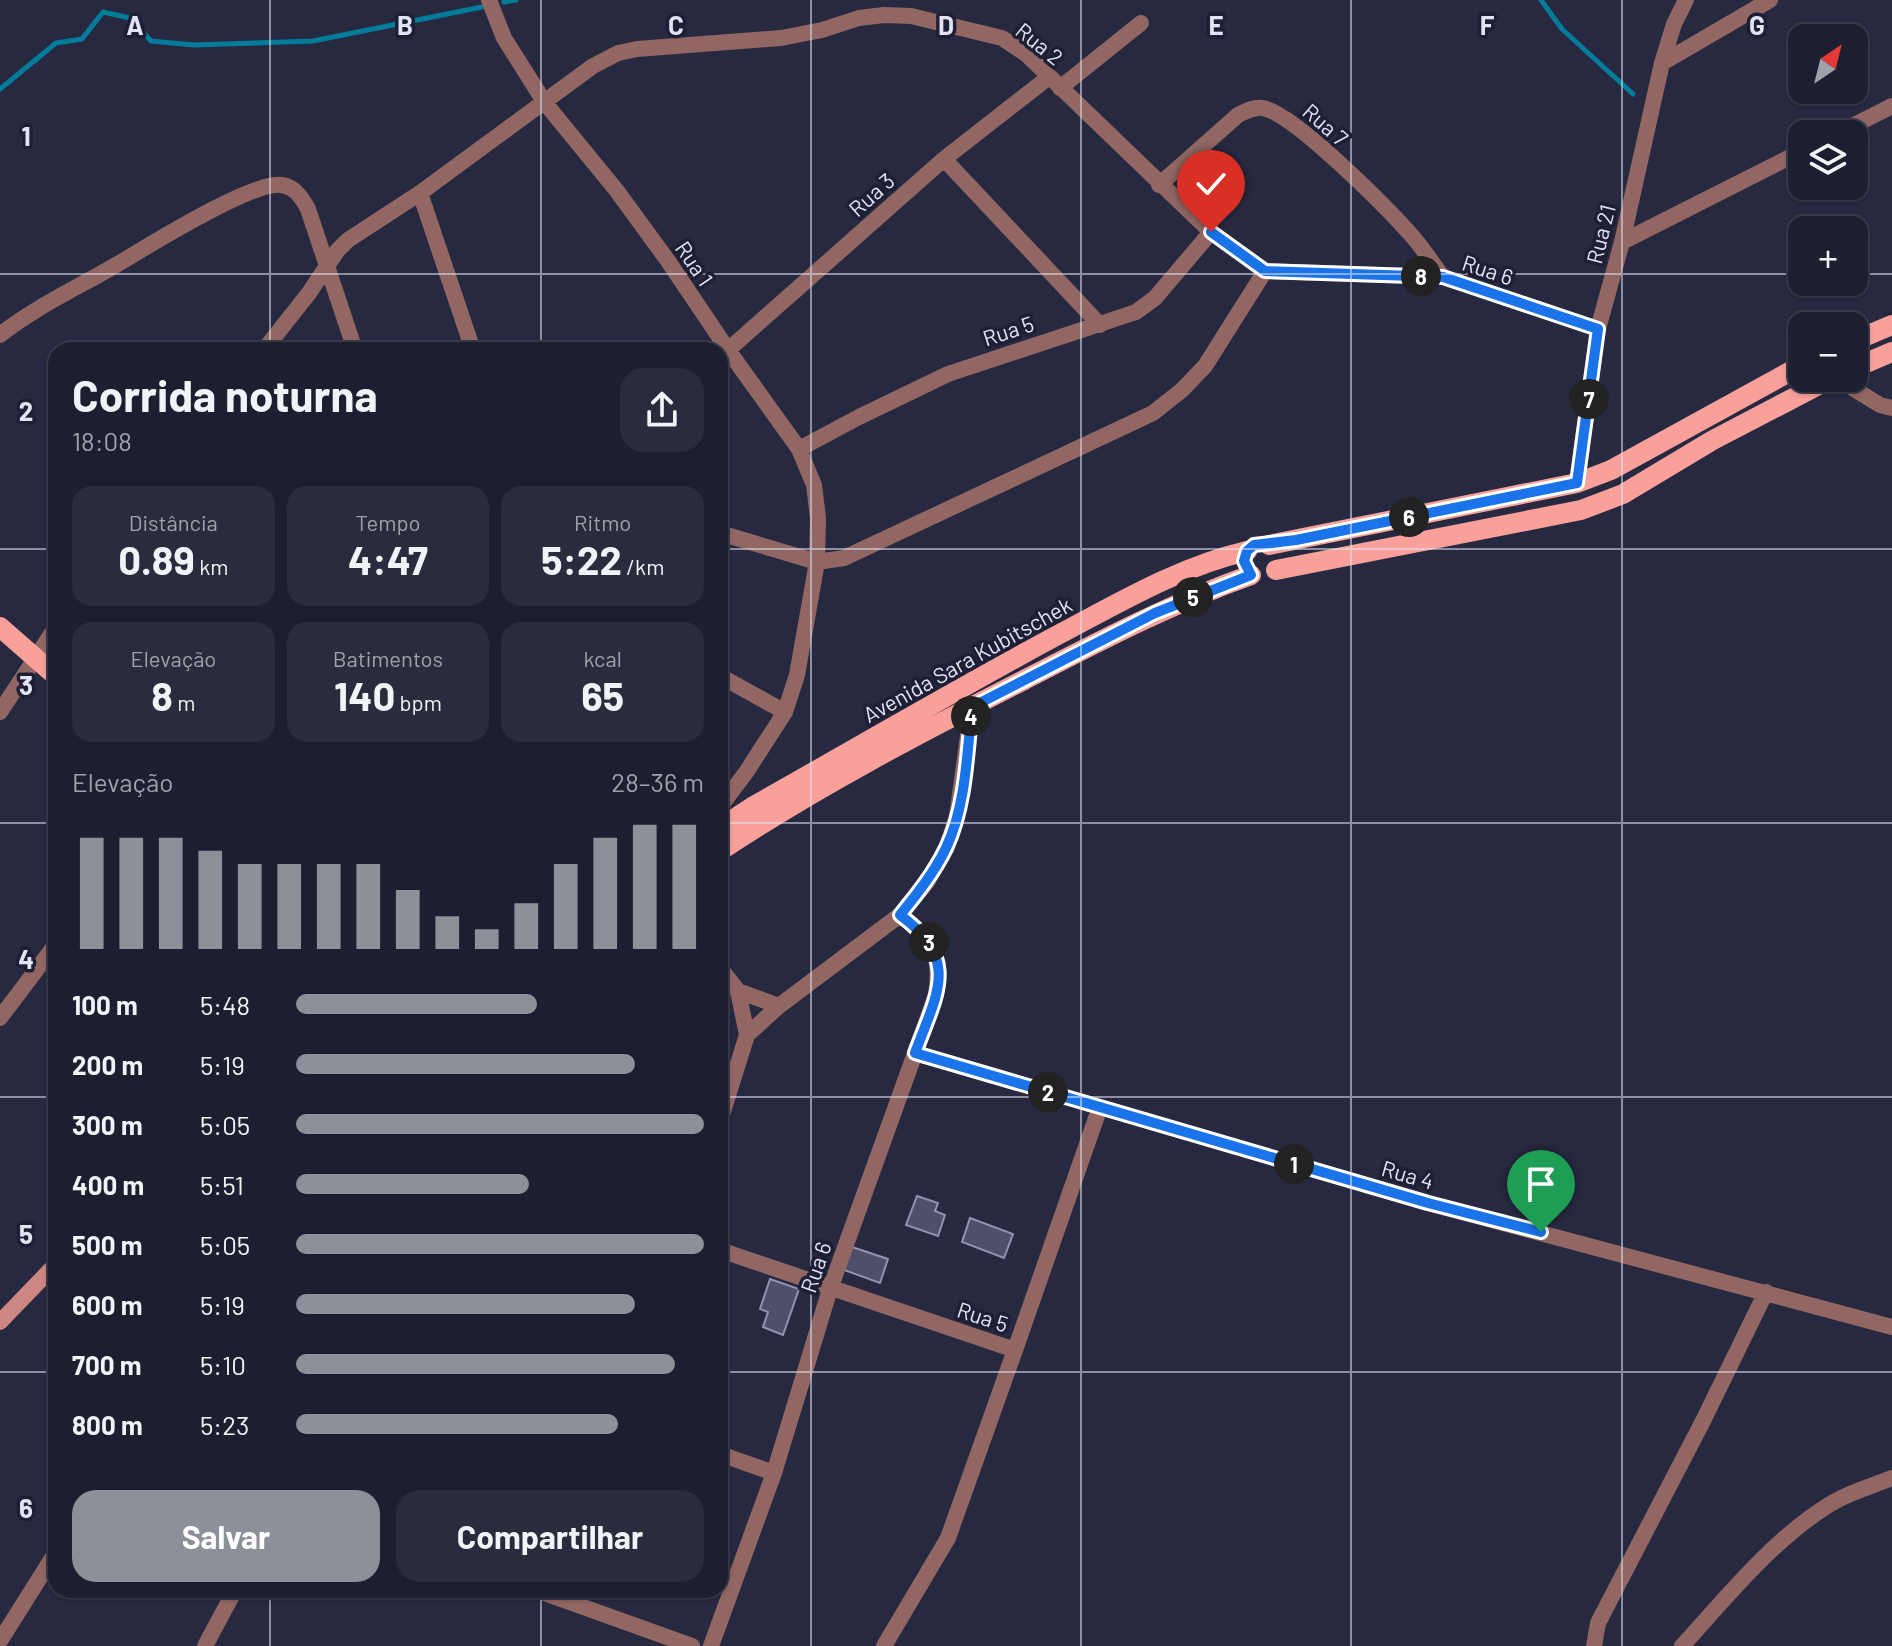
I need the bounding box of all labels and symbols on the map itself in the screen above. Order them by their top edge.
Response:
text: A [126,9,144,40]
text: B [397,9,413,40]
text: C [668,9,684,40]
text: D [938,9,954,40]
text: E [1208,9,1224,40]
text: F [1480,9,1495,40]
text: G [1749,9,1765,40]
street label: Rua 2 [1011,16,1069,70]
north arrow [1788,24,1868,104]
street label: Rua 7 [1298,97,1354,151]
text: 1 [21,120,31,151]
pin [1177,150,1245,232]
street label: Rua 3 [843,167,899,221]
street label: Rua 21 [1580,202,1620,266]
street label: Rua 1 [671,236,719,290]
street label: Rua 6 [1459,249,1517,289]
pin: 8 [1401,256,1441,296]
street label: Rua 5 [979,310,1037,350]
pin: 7 [1569,379,1609,419]
text: 2 [19,395,33,426]
pin: 6 [1389,497,1429,537]
pin: 5 [1173,577,1213,617]
street label: Avenida Sara Kubitschek [858,591,1076,727]
text: 3 [19,669,33,700]
pin: 4 [951,696,991,736]
pin: 3 [909,922,949,962]
text: 4 [18,943,34,974]
pin: 2 [1028,1072,1068,1112]
pin: 1 [1274,1144,1314,1184]
pin [1507,1150,1575,1232]
street label: Rua 4 [1379,1154,1437,1194]
text: 5 [19,1218,33,1249]
street label: Rua 6 [794,1238,836,1296]
street label: Rua 5 [954,1296,1012,1336]
text: 6 [19,1492,33,1523]

